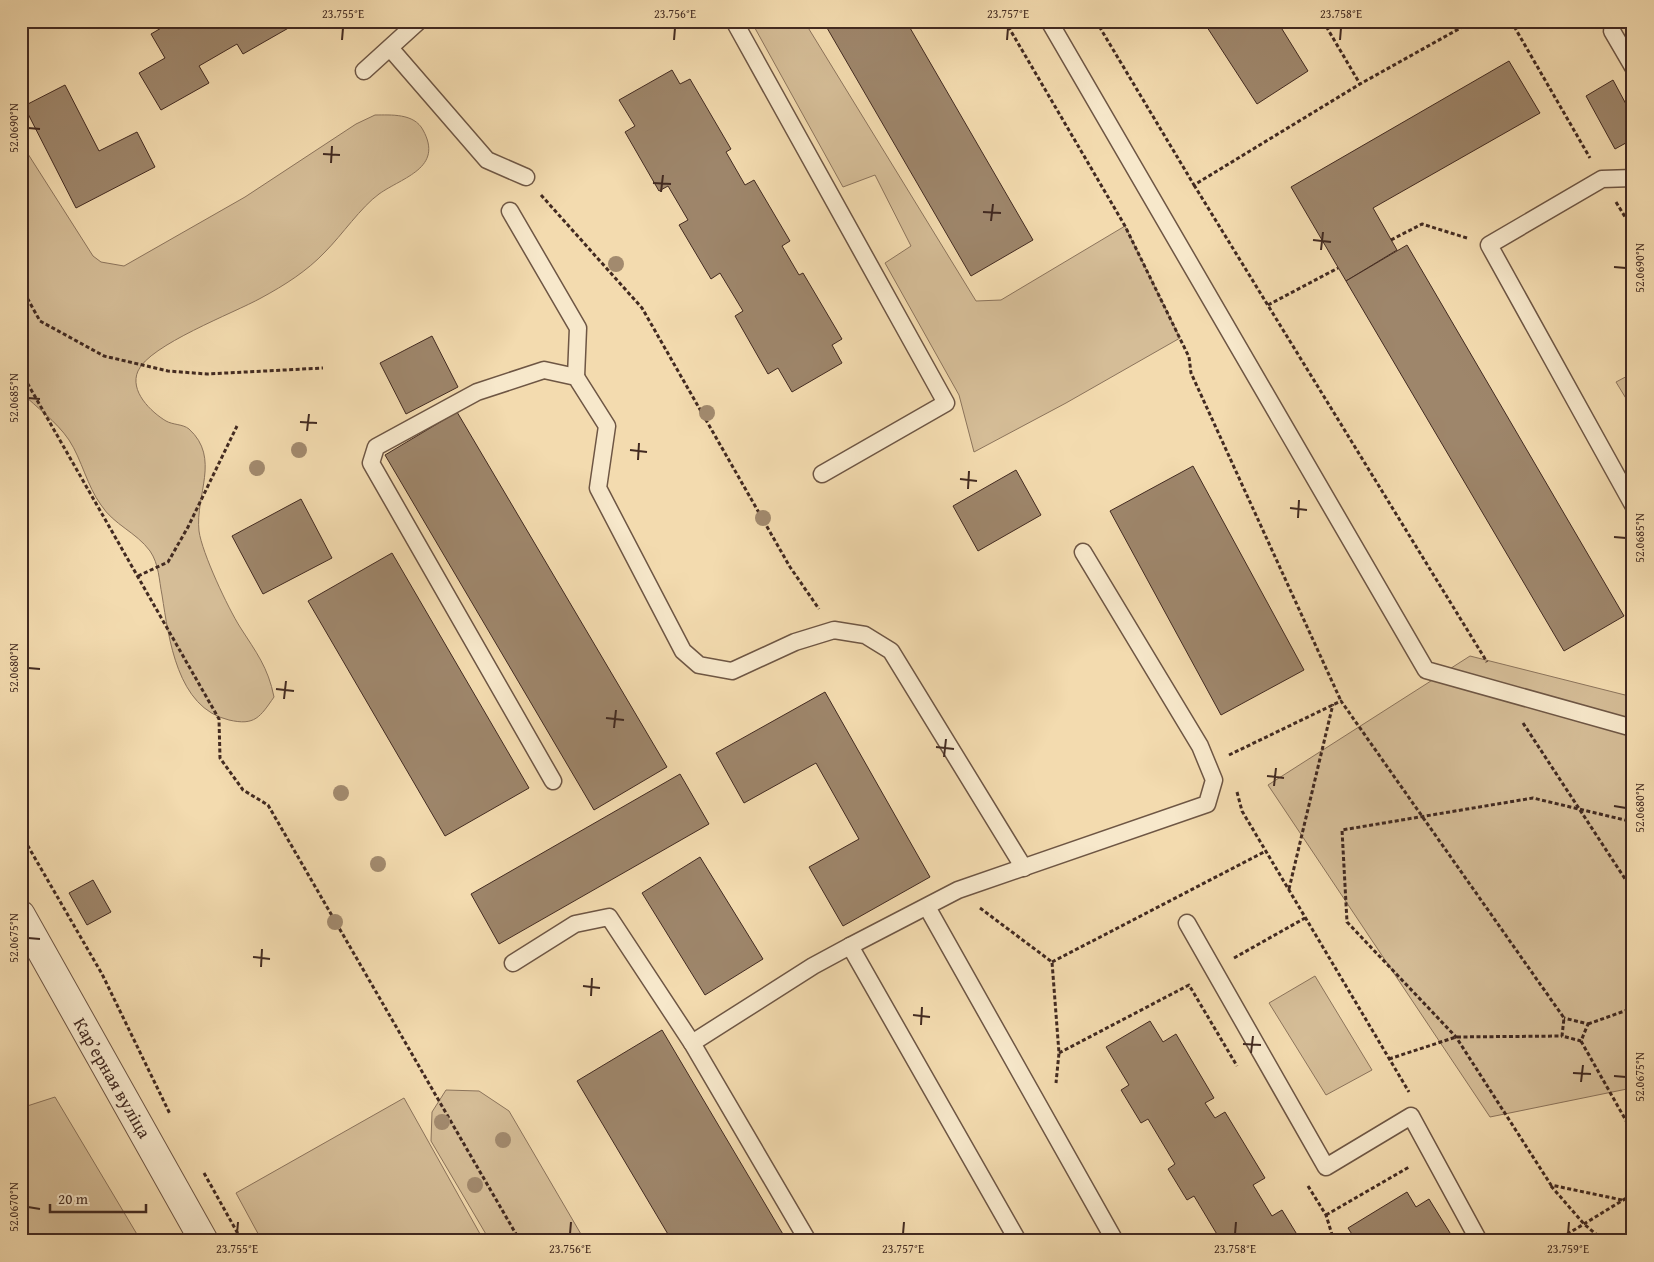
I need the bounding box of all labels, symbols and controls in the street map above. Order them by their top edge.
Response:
text: 23.755°E [322,5,364,22]
text: 23.756°E [654,5,696,22]
text: 23.757°E [987,5,1029,22]
text: 23.758°E [1320,5,1362,22]
text: 52.0690°N [5,103,22,153]
text: 52.0690°N [1631,243,1648,293]
text: 52.0685°N [5,373,22,423]
text: 52.0685°N [1631,513,1648,563]
text: 52.0680°N [5,643,22,693]
text: 52.0680°N [1631,783,1648,833]
text: 52.0675°N [5,913,22,963]
street label: Карʼерная вуліца [67,1012,158,1144]
text: 52.0675°N [1631,1052,1648,1102]
text: 52.0670°N [5,1182,22,1232]
scale bar [50,1182,146,1214]
text: 20 m [58,1188,89,1209]
text: 23.755°E [216,1240,258,1257]
text: 23.756°E [549,1240,591,1257]
text: 23.757°E [882,1240,924,1257]
text: 23.758°E [1214,1240,1256,1257]
text: 23.759°E [1547,1240,1589,1257]

